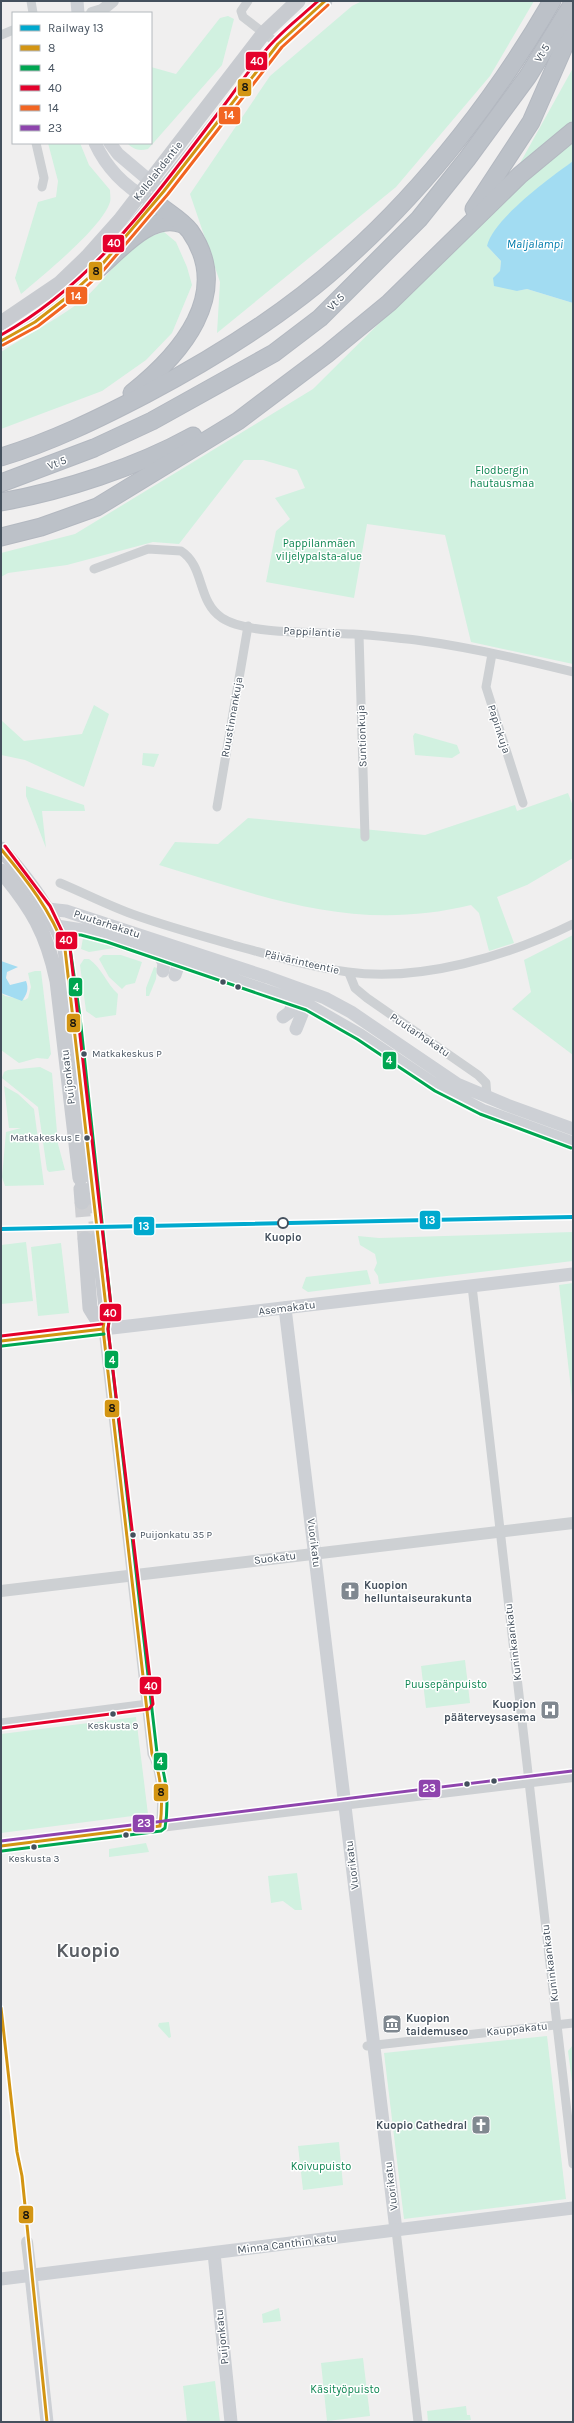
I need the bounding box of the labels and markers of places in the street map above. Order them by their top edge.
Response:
unlabelled marker [218,977,228,987]
unlabelled marker [233,982,243,992]
place label: Matkakeskus P [92,1048,162,1060]
marker: Matkakeskus P [79,1049,89,1059]
place label: Matkakeskus E [10,1132,80,1144]
marker: Matkakeskus E [82,1133,92,1143]
marker: Kuopio [277,1217,289,1229]
place label: Kuopio [265,1231,301,1244]
place label: Puijonkatu 35 P [140,1529,212,1541]
marker: Puijonkatu 35 P [128,1530,138,1540]
place label: Kuopion helluntaiseurakunta [364,1579,472,1605]
church icon: Kuopion helluntaiseurakunta [339,1580,361,1602]
place label: Kuopion pääterveysasema [444,1698,536,1724]
hospital icon: Kuopion pääterveysasema [539,1699,561,1721]
marker: Keskusta 9 [108,1709,118,1719]
place label: Keskusta 9 [88,1720,139,1732]
unlabelled marker [489,1776,499,1786]
unlabelled marker [462,1779,472,1789]
unlabelled marker [121,1830,131,1840]
marker: Keskusta 3 [29,1842,39,1852]
place label: Keskusta 3 [9,1853,60,1865]
place label: Kuopion taidemuseo [406,2012,468,2038]
museum icon: Kuopion taidemuseo [381,2013,403,2035]
church icon: Kuopio Cathedral [470,2114,492,2136]
place label: Kuopio Cathedral [376,2119,467,2132]

